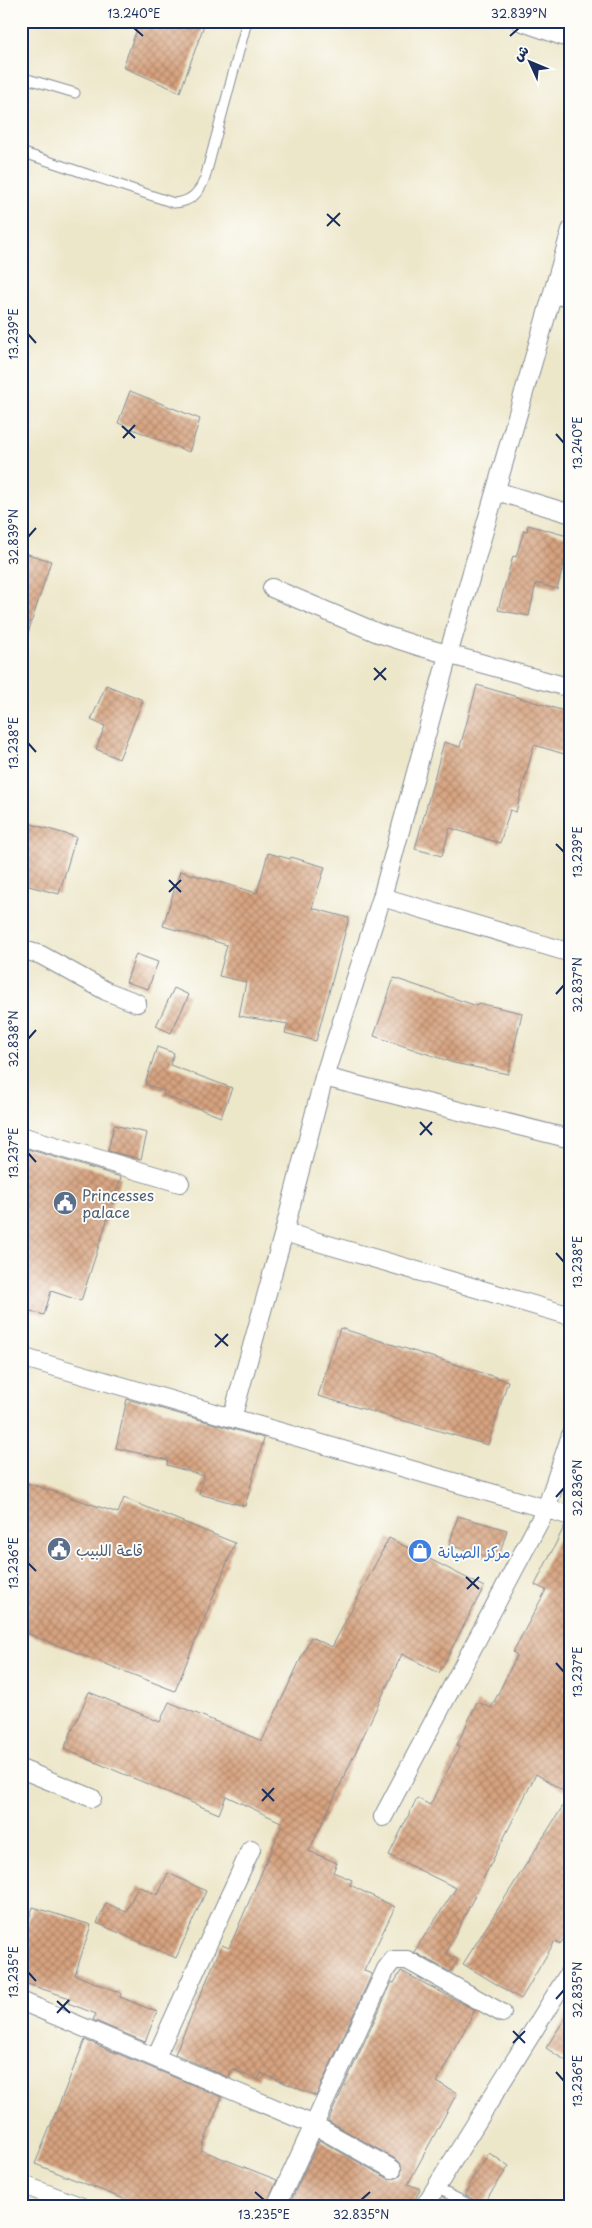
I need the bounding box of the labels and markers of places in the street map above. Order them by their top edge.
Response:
place label: Princesses palace [82,1183,154,1223]
public building icon: Princesses palace [52,1190,78,1216]
public building icon: قاعة اللبيب [46,1536,72,1562]
place label: قاعة اللبيب [76,1538,143,1561]
shop icon: مركز الصيانة [407,1538,433,1564]
place label: مركز الصيانة [438,1540,511,1563]

